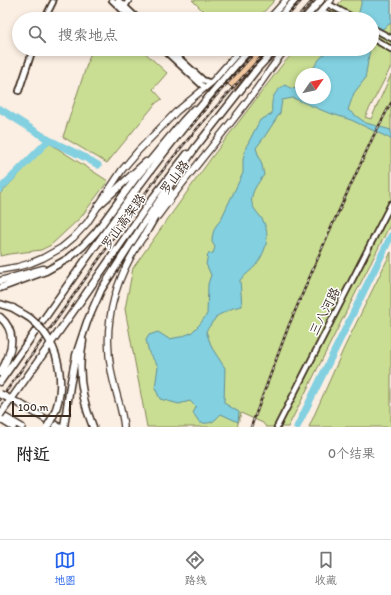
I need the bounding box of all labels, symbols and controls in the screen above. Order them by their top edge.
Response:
search box [12,12,379,56]
icon: search [26,23,48,45]
text: 搜索地点 [58,26,118,44]
north arrow [295,68,331,104]
street label: 罗山路 [157,157,192,197]
street label: 罗山高架路 [98,191,149,252]
street label: 三八河路 [306,285,343,338]
scale bar [12,399,71,418]
text: 100 m [18,401,48,414]
text: 附近 [16,444,50,464]
text: 0个结果 [328,446,375,461]
tab: 地图 [54,549,76,587]
tab: 路线 [184,549,206,587]
tab: 收藏 [315,549,337,587]

